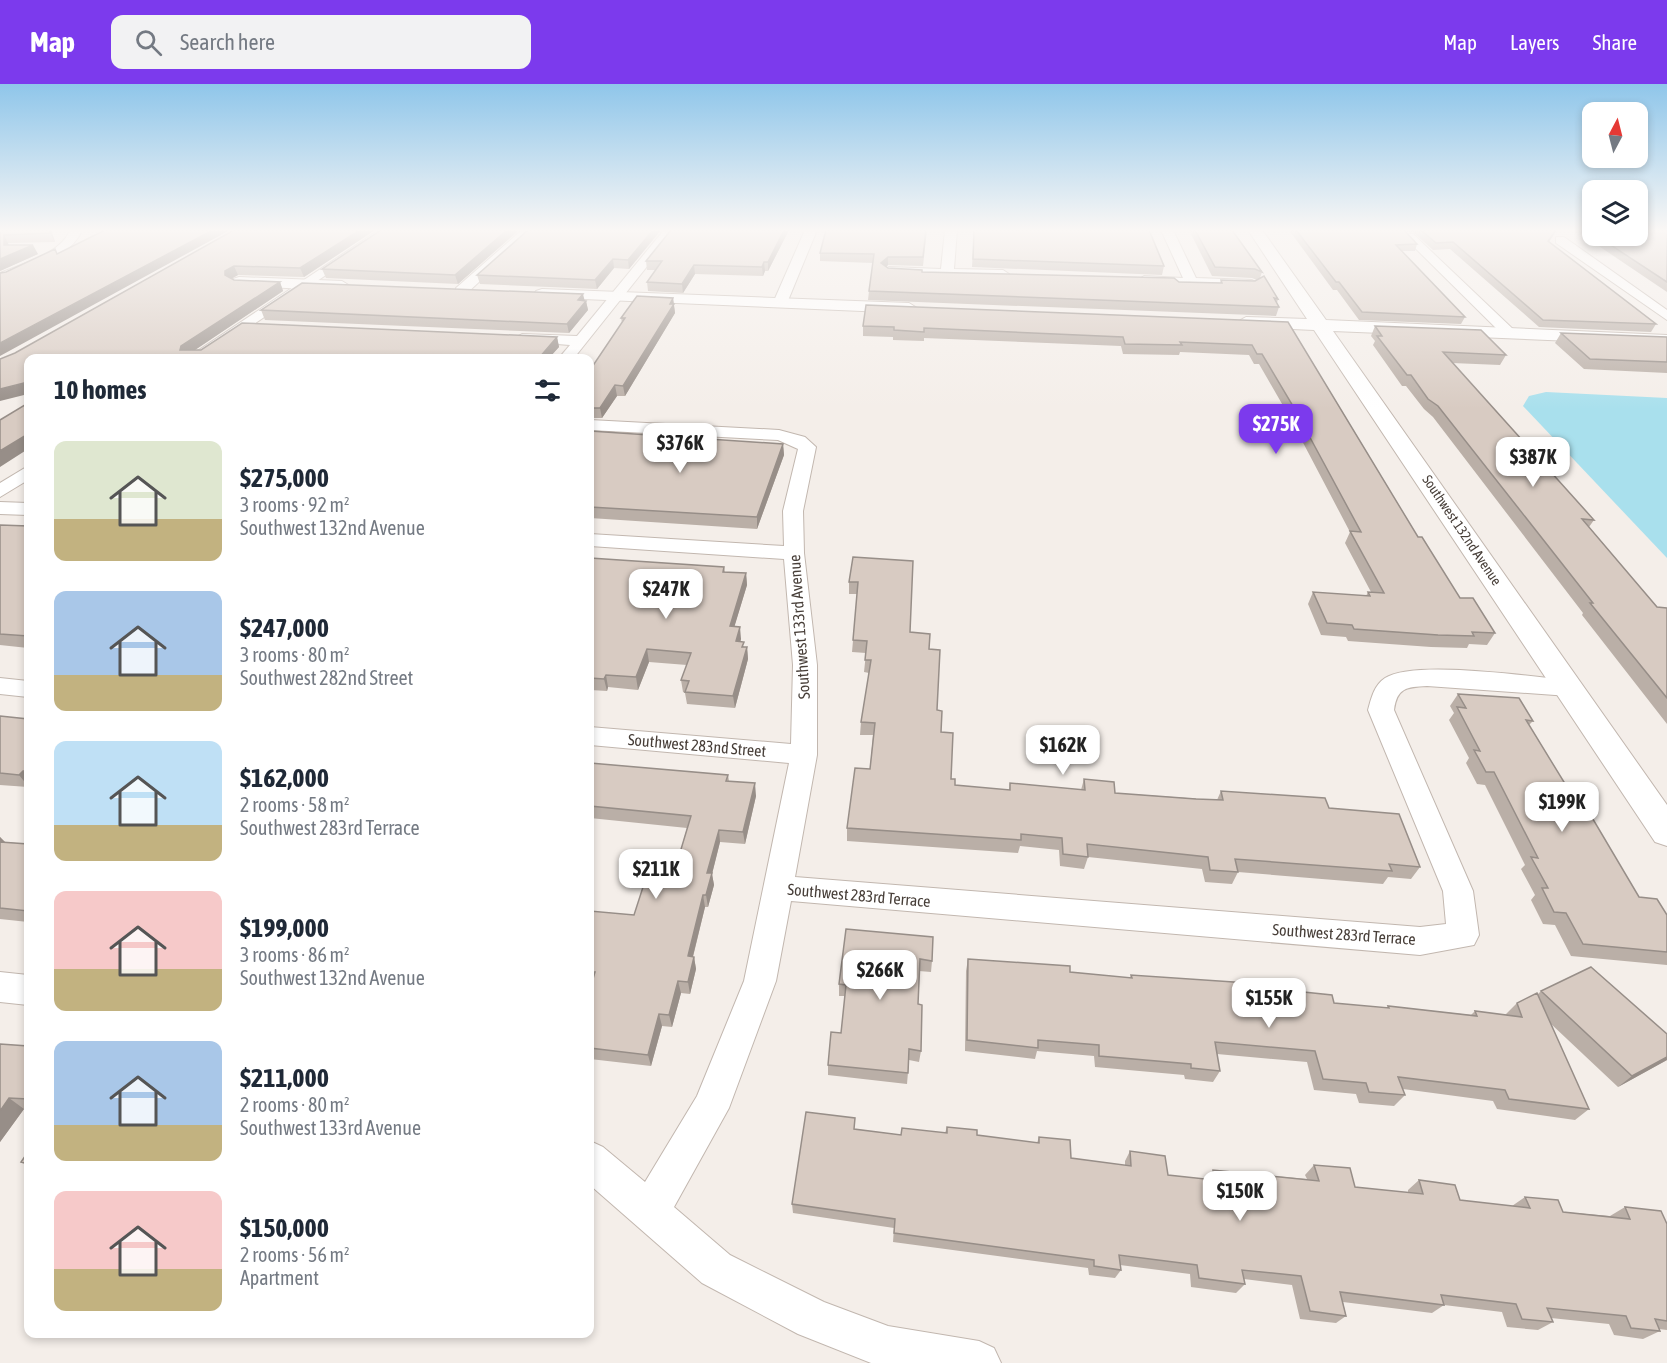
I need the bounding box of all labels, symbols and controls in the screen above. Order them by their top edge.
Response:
search box [111,15,531,69]
text: Map [30,26,75,58]
icon: search [132,26,165,59]
text: Search here [180,29,275,55]
text: Map [1443,30,1477,54]
text: Layers [1510,30,1560,54]
text: Share [1593,30,1637,54]
north arrow [1582,102,1648,168]
map controls [1582,102,1648,246]
button: layers [1582,180,1648,246]
icon: filters [531,374,564,407]
text: 10 homes [54,375,147,405]
pin: $275K [1234,404,1318,455]
text: $275K [1253,412,1299,435]
pin: $376K [638,423,722,474]
text: $376K [657,431,703,454]
pin: $387K [1491,437,1575,488]
text: $387K [1510,445,1556,468]
text: $275,000 [240,463,329,493]
icon: home [102,465,174,537]
street label: Southwest 132nd Avenue [1419,472,1505,588]
text: 3 rooms · 92 m² [240,493,350,516]
text: Southwest 132nd Avenue [240,516,425,539]
street label: Southwest 133rd Avenue [785,554,813,700]
pin: $247K [624,569,708,620]
text: $247K [643,577,689,600]
text: $247,000 [240,613,329,643]
icon: home [102,615,174,687]
text: 3 rooms · 80 m² [240,643,350,666]
text: Southwest 282nd Street [240,666,413,689]
pin: $162K [1021,725,1105,776]
street label: Southwest 283nd Street [627,730,767,760]
text: $162K [1040,733,1086,756]
text: $162,000 [240,763,329,793]
icon: home [102,765,174,837]
pin: $199K [1520,782,1604,833]
text: $199K [1539,790,1585,813]
text: 2 rooms · 58 m² [240,793,350,816]
text: Southwest 283rd Terrace [240,816,419,839]
pin: $211K [614,849,698,900]
text: $211K [633,857,679,880]
street label: Southwest 283rd Terrace [787,880,931,910]
text: $199,000 [240,913,329,943]
icon: home [102,915,174,987]
street label: Southwest 283rd Terrace [1272,920,1416,948]
text: 3 rooms · 86 m² [240,943,350,966]
pin: $266K [838,950,922,1001]
text: $266K [857,958,903,981]
text: Southwest 132nd Avenue [240,966,425,989]
pin: $155K [1227,978,1311,1029]
text: $155K [1246,986,1292,1009]
text: $211,000 [240,1063,329,1093]
icon: home [102,1065,174,1137]
text: 2 rooms · 80 m² [240,1093,350,1116]
text: Southwest 133rd Avenue [240,1116,421,1139]
pin: $150K [1198,1171,1282,1222]
text: $150K [1217,1179,1263,1202]
text: $150,000 [240,1213,329,1243]
icon: home [102,1215,174,1287]
text: 2 rooms · 56 m² [240,1243,350,1266]
text: Apartment [240,1266,319,1289]

